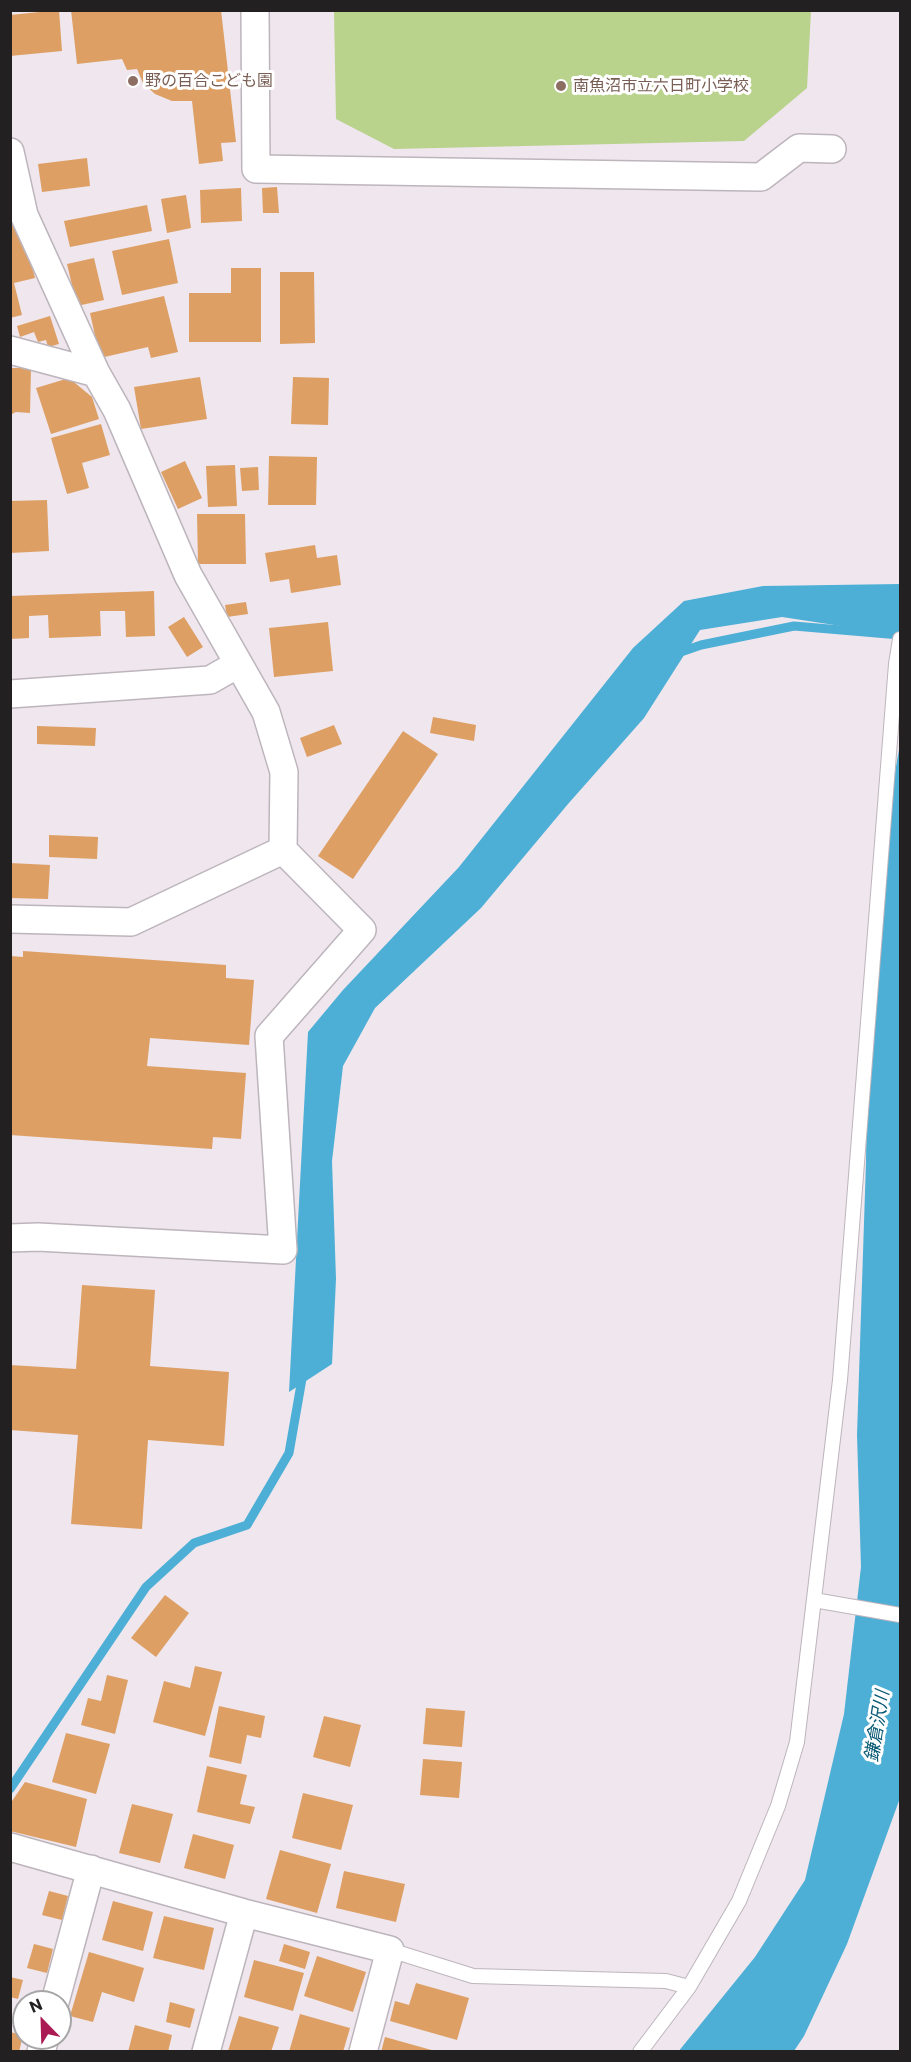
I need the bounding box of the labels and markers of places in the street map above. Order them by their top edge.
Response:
place label: 野の百合こども園 [145,71,273,91]
marker: 野の百合こども園 [126,74,140,88]
place label: 南魚沼市立六日町小学校 [573,76,749,96]
marker: 南魚沼市立六日町小学校 [554,79,568,93]

